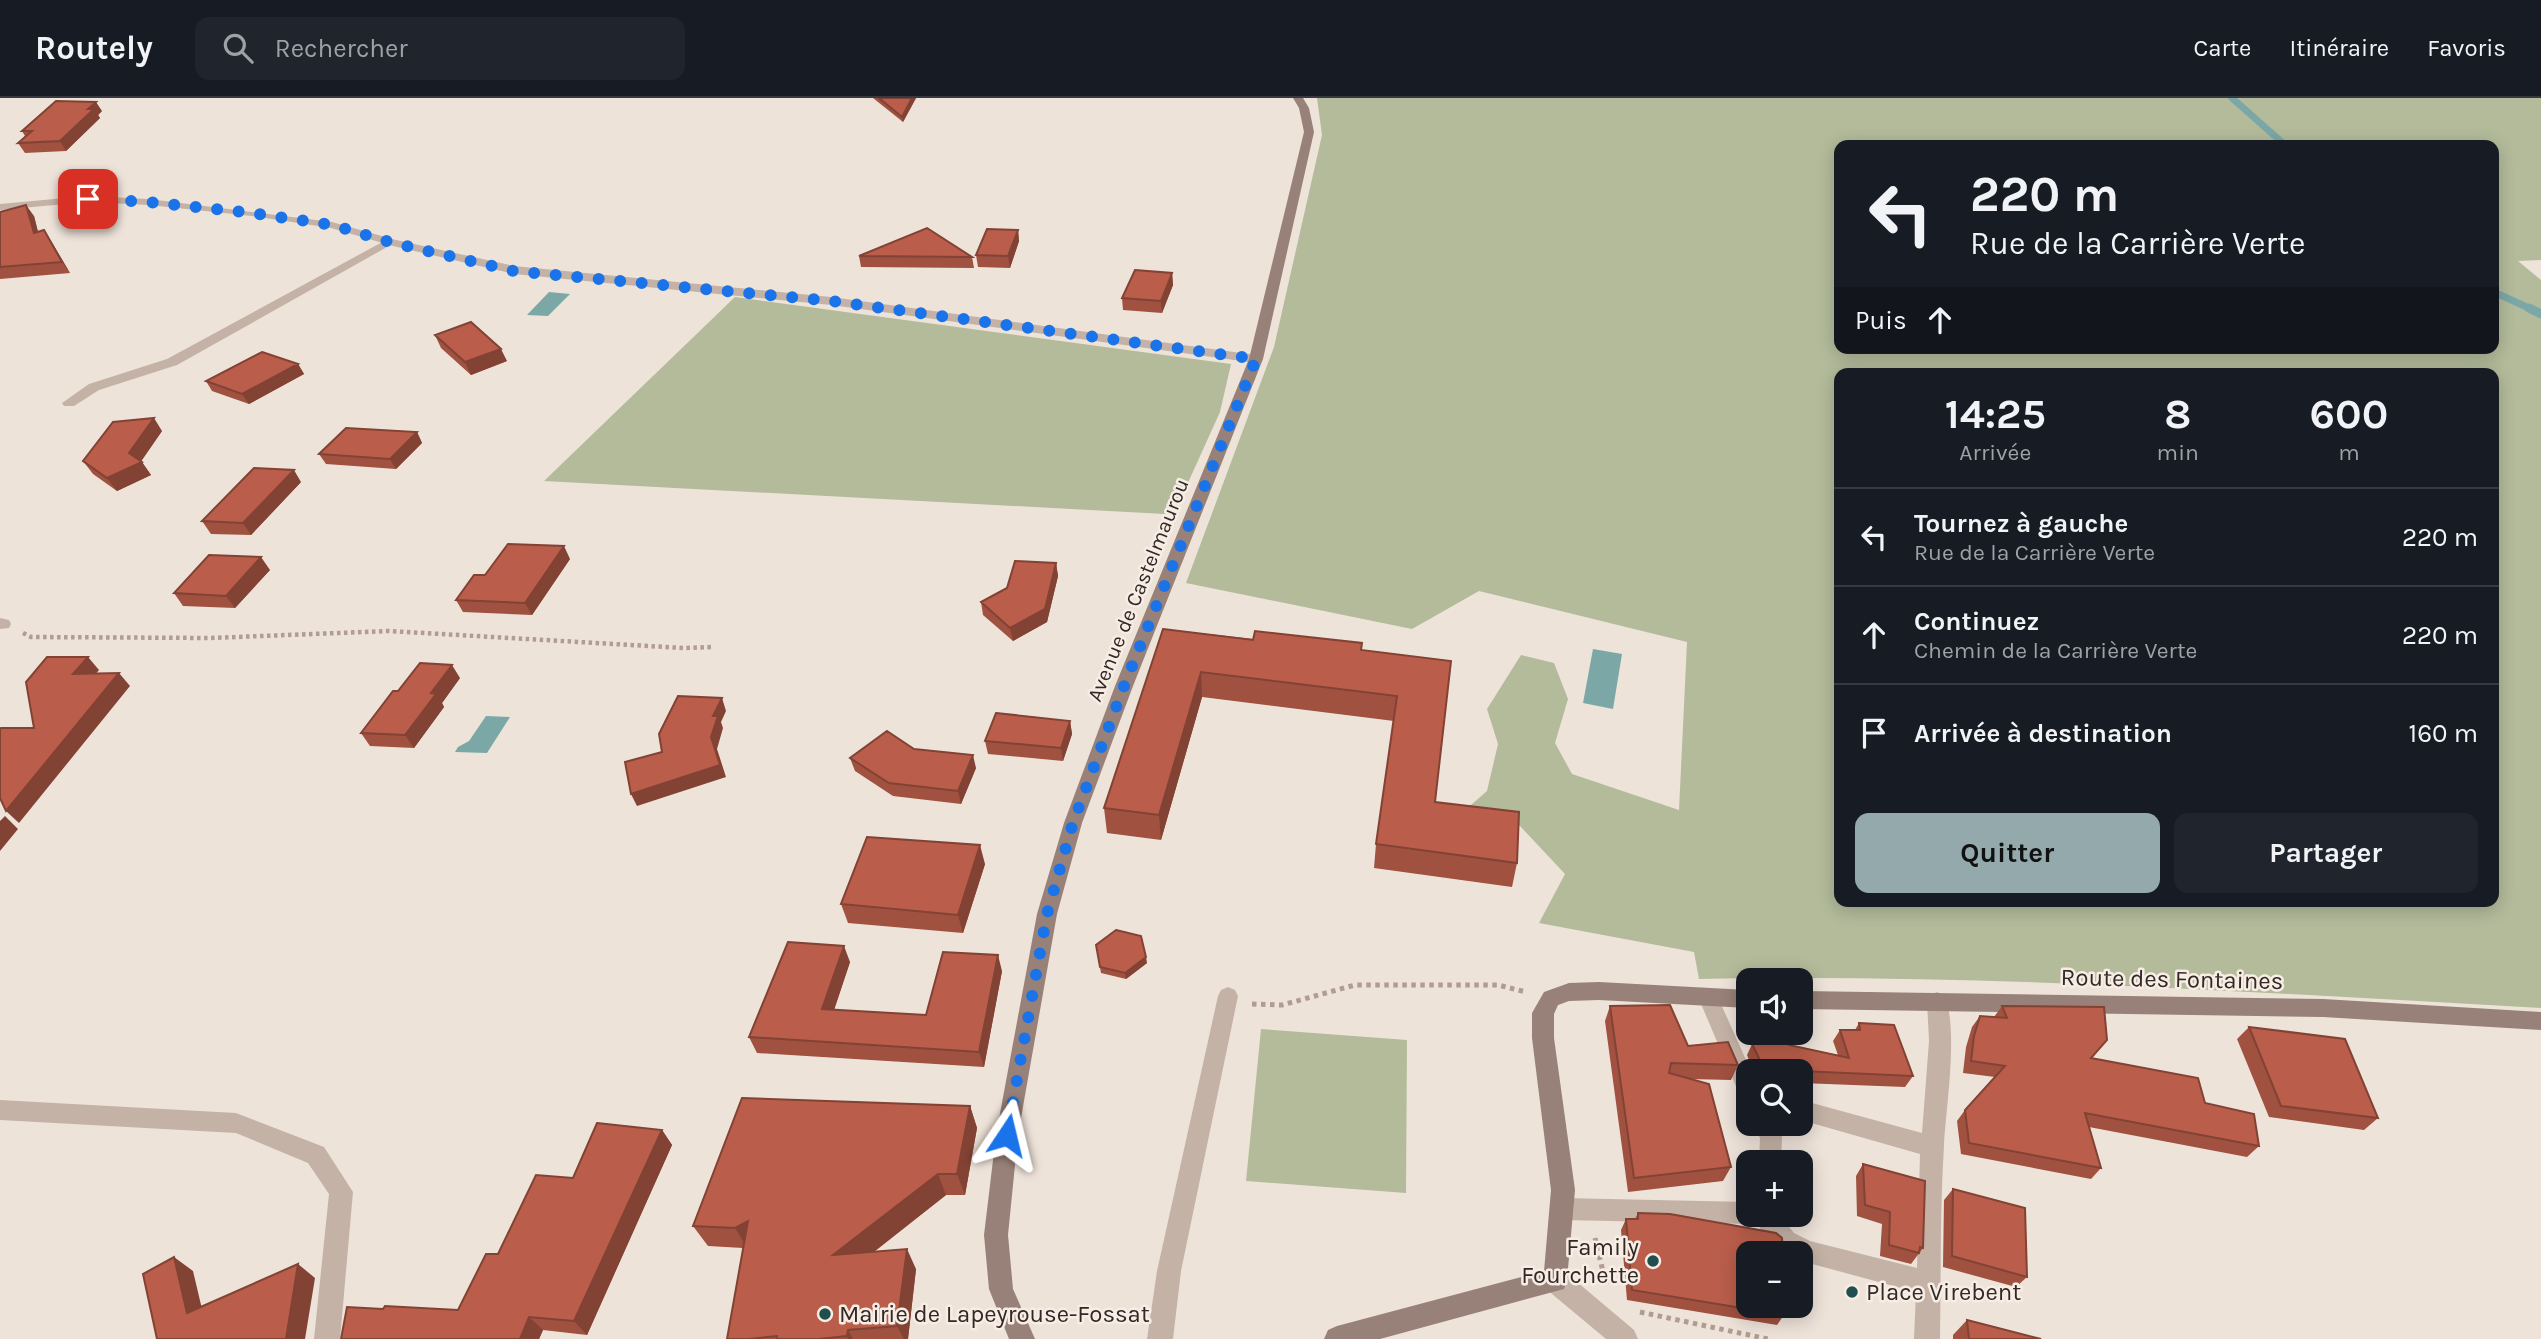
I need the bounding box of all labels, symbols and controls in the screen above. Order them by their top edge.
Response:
search box [195,17,685,80]
text: Routely [35,29,153,67]
icon: search [219,29,257,67]
text: Rechercher [275,33,408,64]
text: Carte [2193,34,2251,62]
text: Itinéraire [2289,34,2389,62]
text: Favoris [2427,34,2506,62]
text: 220 m [1970,166,2119,223]
icon: left [1855,168,1946,259]
pin [58,169,118,229]
icon: arrive [69,180,107,218]
text: Rue de la Carrière Verte [1970,225,2306,262]
icon: ahead [1921,301,1959,339]
text: Puis [1855,305,1907,336]
text: 14:25 [1945,389,2046,439]
text: 8 [2164,389,2191,439]
text: 600 [2310,389,2388,439]
text: Arrivée [1959,439,2031,466]
text: min [2157,439,2199,466]
text: m [2338,439,2360,466]
street label: Avenue de Castelmaurou [1082,475,1194,705]
text: Tournez à gauche [1914,508,2128,539]
icon: left [1855,518,1893,556]
text: 220 m [2402,522,2478,553]
text: Rue de la Carrière Verte [1914,539,2155,566]
text: Continuez [1914,606,2039,637]
icon: ahead [1855,616,1893,654]
text: 220 m [2402,620,2478,651]
text: Chemin de la Carrière Verte [1914,637,2197,664]
icon: arrive [1855,714,1893,752]
text: Arrivée à destination [1914,718,2172,749]
text: 160 m [2409,718,2478,749]
button: Quitter [1855,813,2160,893]
button: Partager [2174,813,2478,893]
street label: Route des Fontaines [2060,963,2284,995]
map controls [1736,968,1813,1318]
button: sound [1736,968,1813,1045]
button: search [1736,1059,1813,1136]
position arrow [970,1098,1044,1172]
button: + [1736,1150,1813,1227]
place label: Family Fourchette [1521,1233,1639,1289]
button: − [1736,1241,1813,1318]
marker: Family Fourchette [1645,1253,1661,1269]
place label: Place Virebent [1866,1278,2021,1306]
marker: Place Virebent [1844,1284,1860,1300]
place label: Mairie de Lapeyrouse-Fossat [839,1300,1150,1328]
marker: Mairie de Lapeyrouse-Fossat [817,1306,833,1322]

